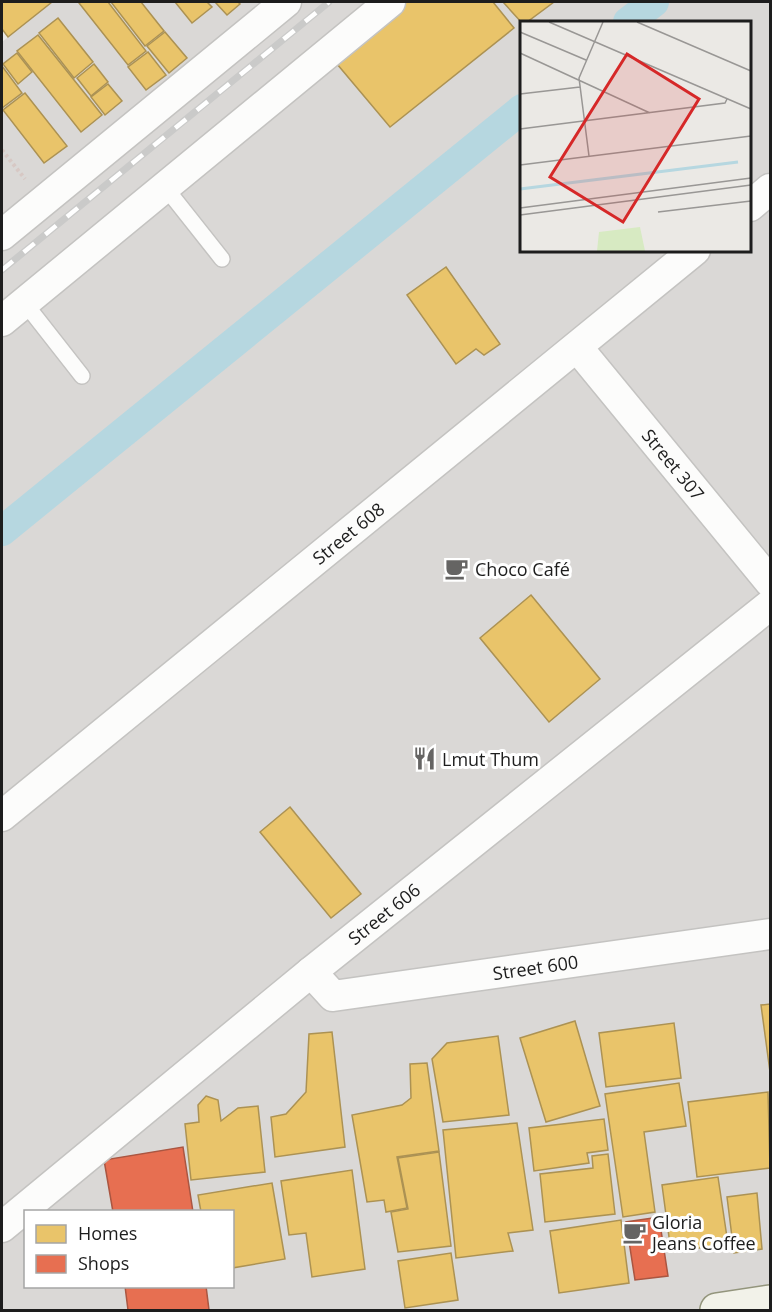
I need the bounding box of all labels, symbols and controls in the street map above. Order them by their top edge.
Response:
inset map [520,21,751,252]
street label: Street 307 [637,424,710,505]
street label: Street 608 [307,497,389,570]
cafe icon: Choco Café [444,556,470,582]
place label: Choco Café [475,557,570,581]
restaurant icon: Lmut Thum [411,746,437,772]
place label: Lmut Thum [442,747,539,771]
street label: Street 606 [343,878,425,950]
street label: Street 600 [491,949,580,985]
legend [24,1210,234,1288]
place label: Gloria Jeans Coffee [650,1210,756,1255]
cafe icon: Gloria Jeans Coffee [621,1219,647,1245]
text: Homes [78,1221,137,1245]
text: Shops [78,1251,129,1275]

